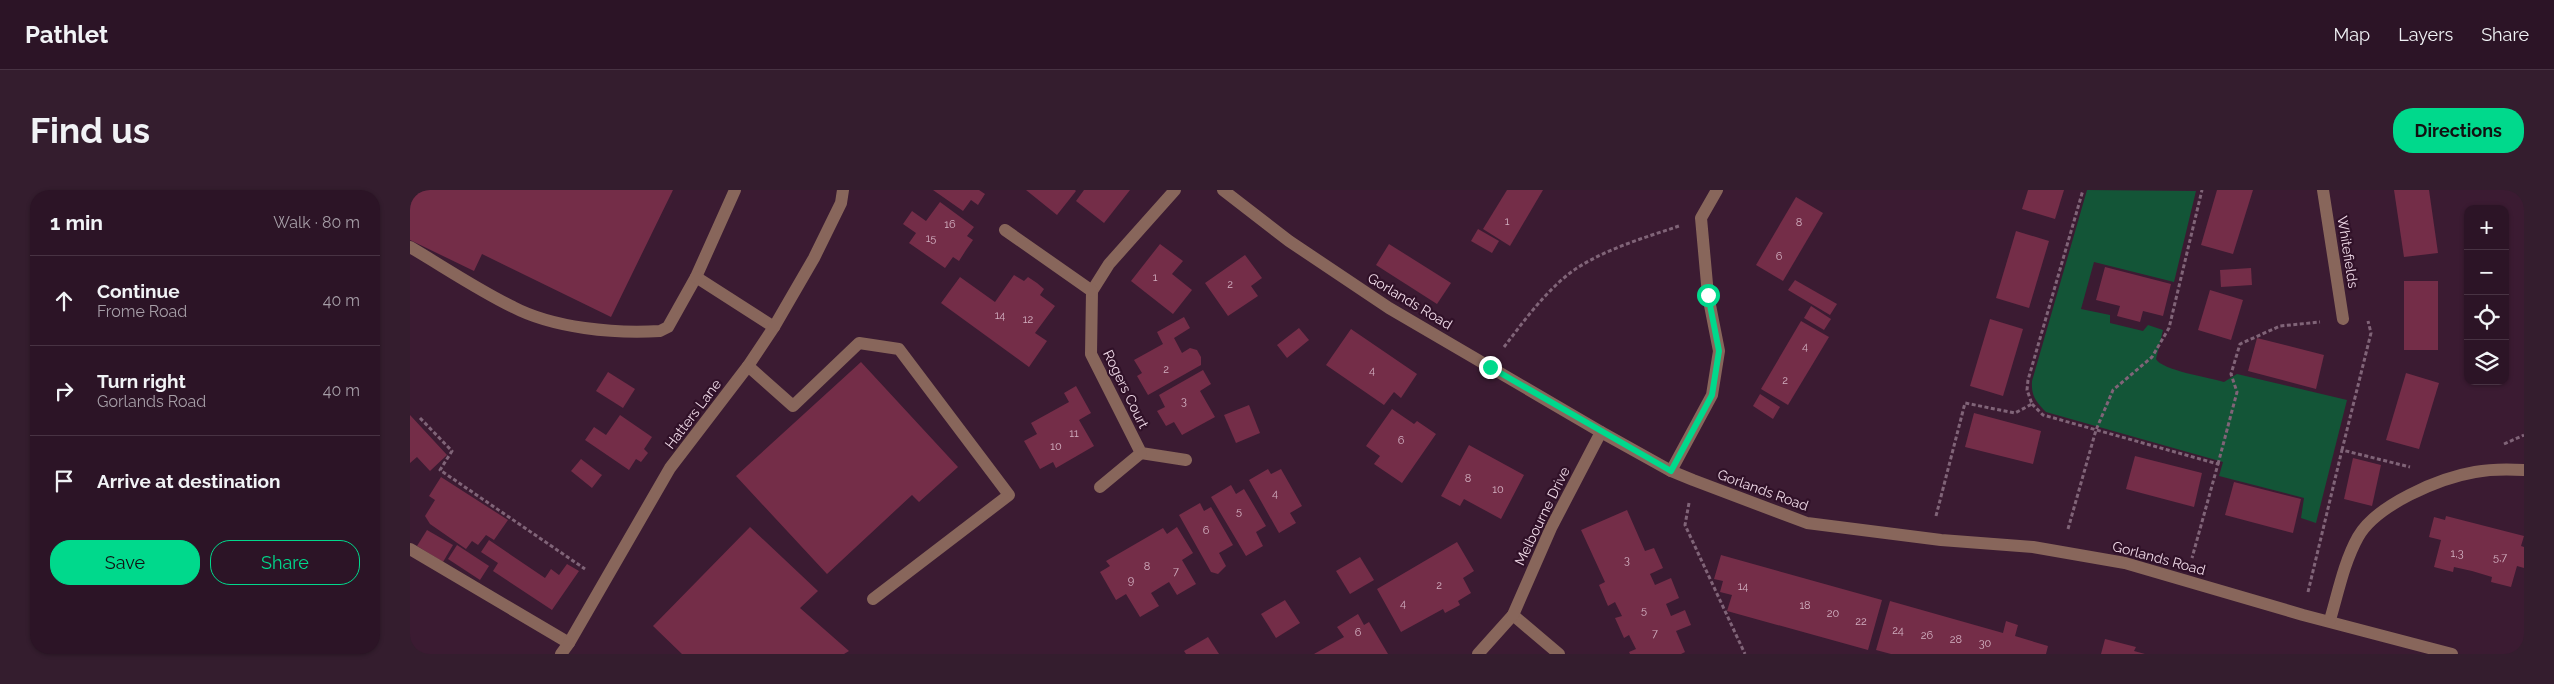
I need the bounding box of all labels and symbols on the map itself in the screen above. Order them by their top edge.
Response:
house number: 1 [1505,215,1510,228]
street label: Whitefields [2334,215,2362,290]
house number: 8 [1796,216,1802,229]
house number: 16 [944,218,956,231]
house number: 15 [926,232,936,245]
house number: 6 [1776,250,1783,263]
street label: Gorlands Road [1365,270,1455,332]
house number: 1 [1153,271,1158,284]
house number: 2 [1227,278,1233,291]
route start [1697,284,1720,307]
house number: 14 [995,309,1005,322]
house number: 12 [1023,313,1033,326]
house number: 4 [1802,340,1808,353]
street label: Rogers Court [1100,347,1152,431]
route end [1479,356,1502,379]
house number: 2 [1163,363,1169,376]
house number: 4 [1369,364,1375,377]
house number: 2 [1782,374,1788,387]
street label: Hatters Lane [662,376,724,452]
house number: 3 [1181,395,1187,408]
house number: 11 [1069,427,1079,440]
house number: 6 [1398,434,1405,447]
house number: 10 [1050,440,1062,453]
street label: Melbourne Drive [1511,464,1573,568]
street label: Gorlands Road [1715,466,1811,514]
house number: 8 [1465,472,1471,485]
house number: 10 [1492,483,1504,496]
house number: 4 [1272,487,1278,500]
house number: 5 [1236,505,1242,518]
house number: 6 [1203,524,1210,537]
street label: Gorlands Road [2111,538,2207,578]
house number: 1,3 [2450,547,2464,560]
house number: 5,7 [2493,551,2507,564]
house number: 3 [1624,554,1630,567]
house number: 8 [1144,560,1150,573]
house number: 7 [1173,565,1179,578]
house number: 9 [1128,574,1134,587]
house number: 2 [1436,579,1442,592]
house number: 14 [1738,580,1748,593]
house number: 4 [1400,597,1406,610]
house number: 18 [1799,599,1811,612]
house number: 5 [1641,604,1647,617]
house number: 20 [1827,607,1839,620]
house number: 22 [1855,615,1867,628]
house number: 24 [1892,624,1904,637]
house number: 6 [1355,626,1362,639]
house number: 7 [1652,627,1658,640]
house number: 26 [1921,629,1934,642]
house number: 28 [1950,633,1962,646]
house number: 30 [1979,637,1992,650]

